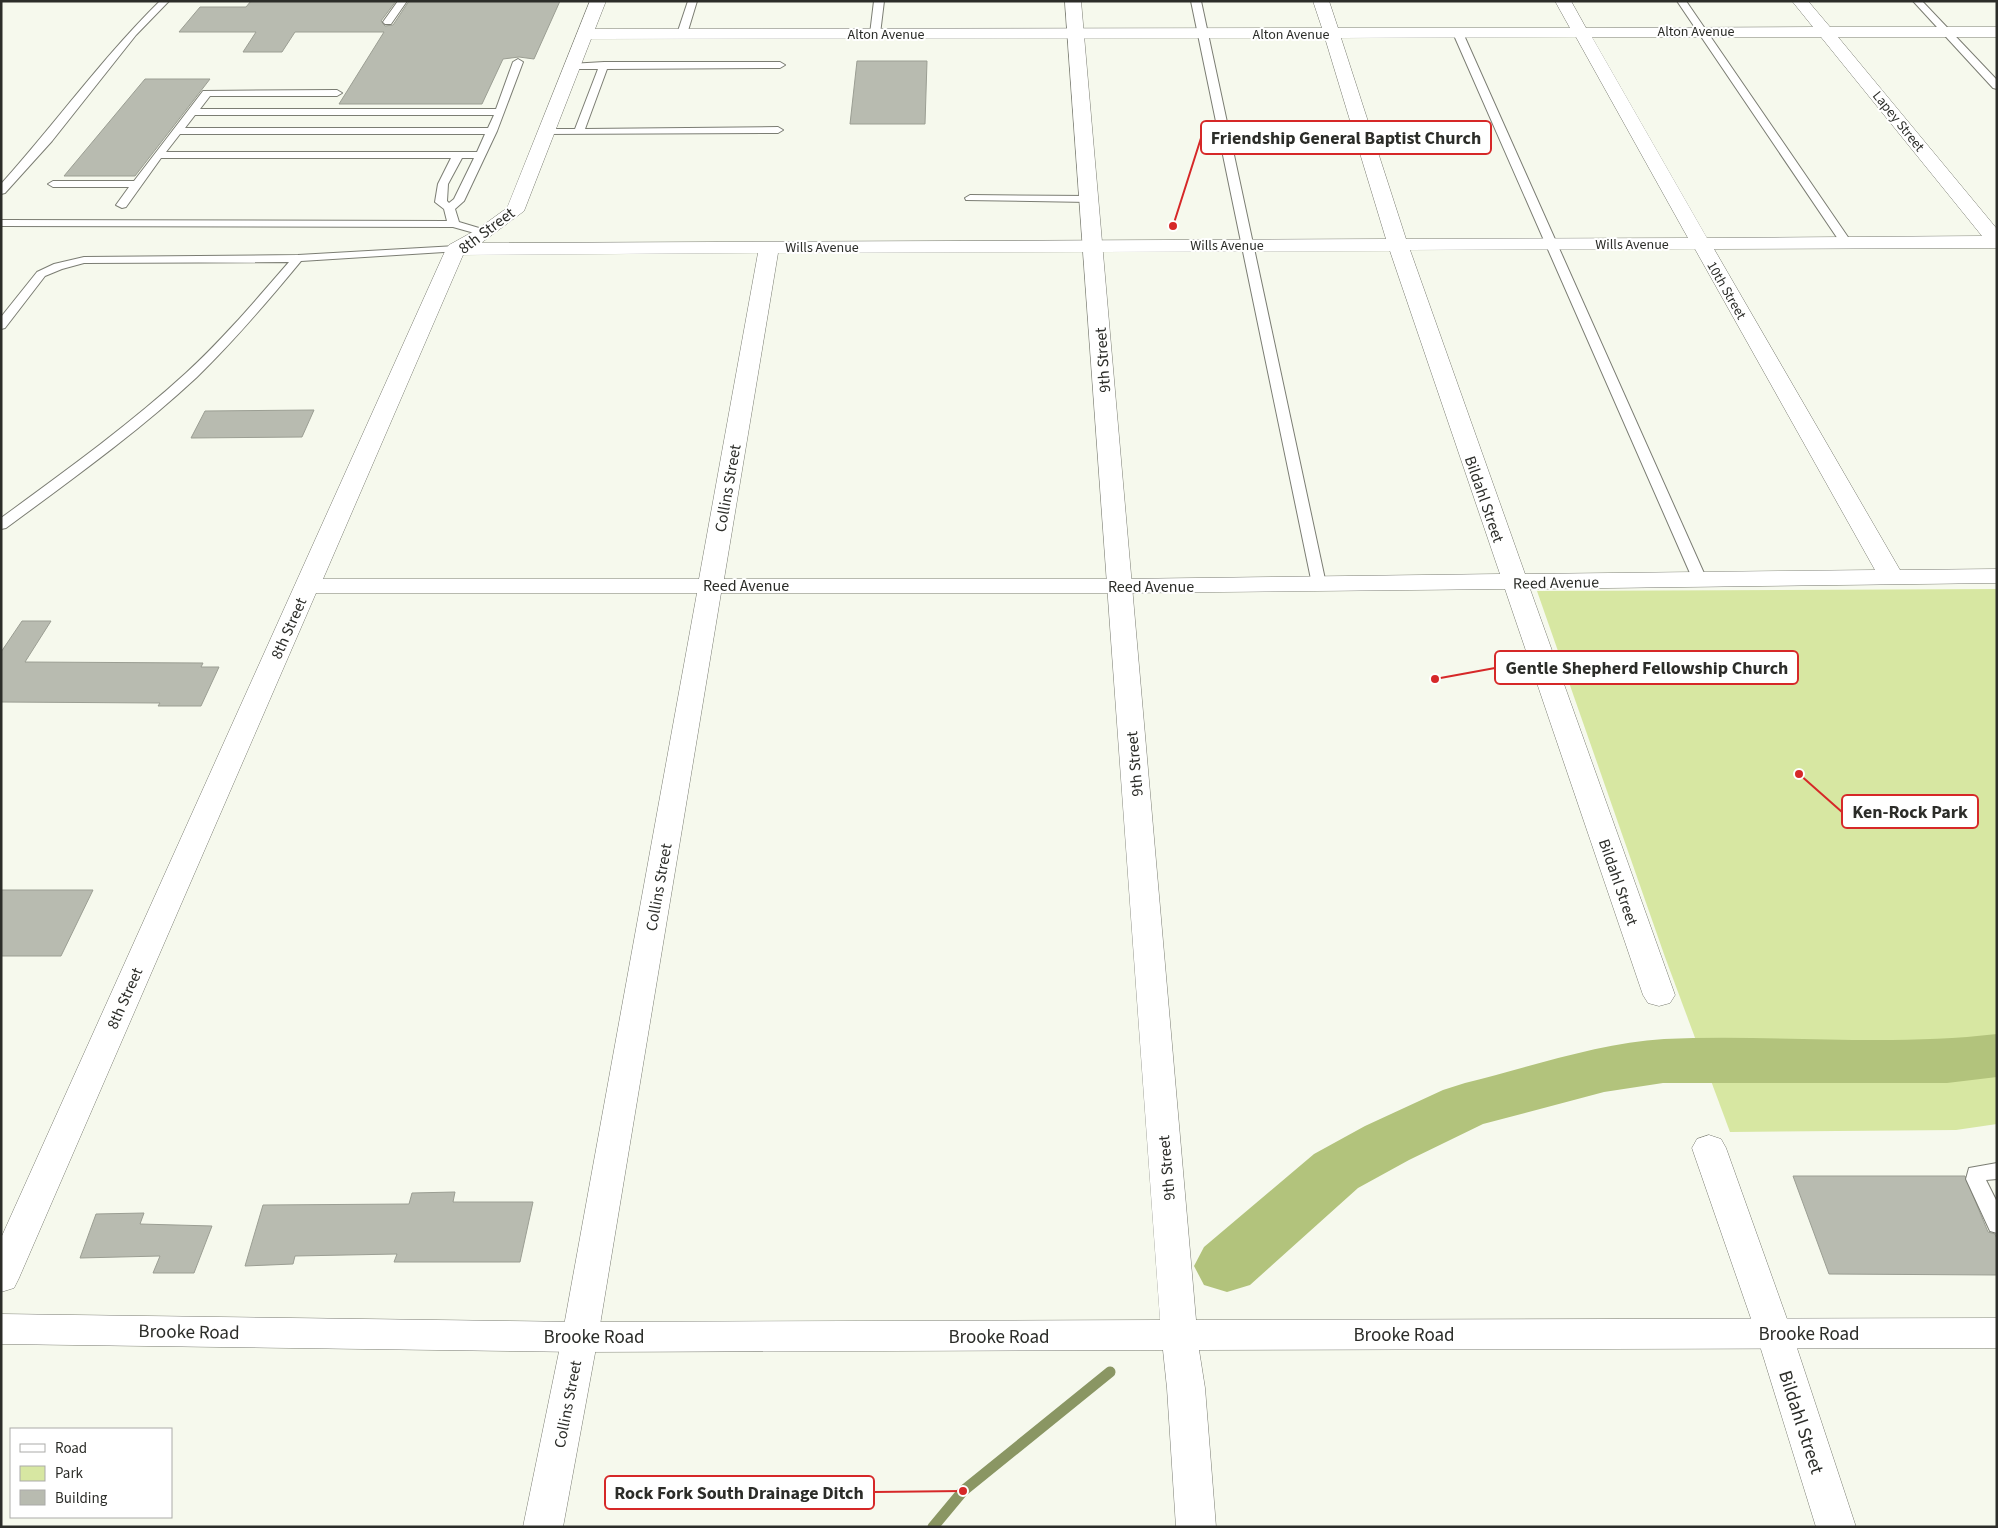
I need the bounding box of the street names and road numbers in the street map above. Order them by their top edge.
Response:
street label: Alton Avenue [1658,22,1735,42]
street label: Alton Avenue [848,25,925,45]
street label: Alton Avenue [1253,25,1330,45]
street label: Lapey Street [1867,87,1929,157]
street label: 8th Street [454,202,520,259]
street label: Wills Avenue [1595,235,1669,255]
street label: Wills Avenue [1190,236,1264,256]
street label: Wills Avenue [785,238,859,258]
street label: 10th Street [1701,258,1751,324]
street label: 9th Street [1090,326,1116,393]
street label: Collins Street [709,442,747,534]
street label: Bildahl Street [1459,453,1509,546]
street label: Reed Avenue [1513,571,1599,595]
street label: Reed Avenue [703,575,789,597]
street label: Reed Avenue [1108,576,1194,598]
street label: 8th Street [266,594,312,663]
street label: 9th Street [1121,730,1149,797]
street label: Bildahl Street [1593,836,1643,929]
street label: Collins Street [640,841,678,933]
street label: 8th Street [102,964,148,1033]
street label: 9th Street [1153,1134,1181,1201]
street label: Brooke Road [138,1318,240,1347]
street label: Brooke Road [1758,1321,1860,1348]
street label: Brooke Road [1353,1322,1455,1349]
street label: Brooke Road [543,1324,645,1351]
street label: Brooke Road [948,1324,1050,1351]
street label: Collins Street [549,1358,587,1450]
street label: Bildahl Street [1771,1367,1830,1478]

